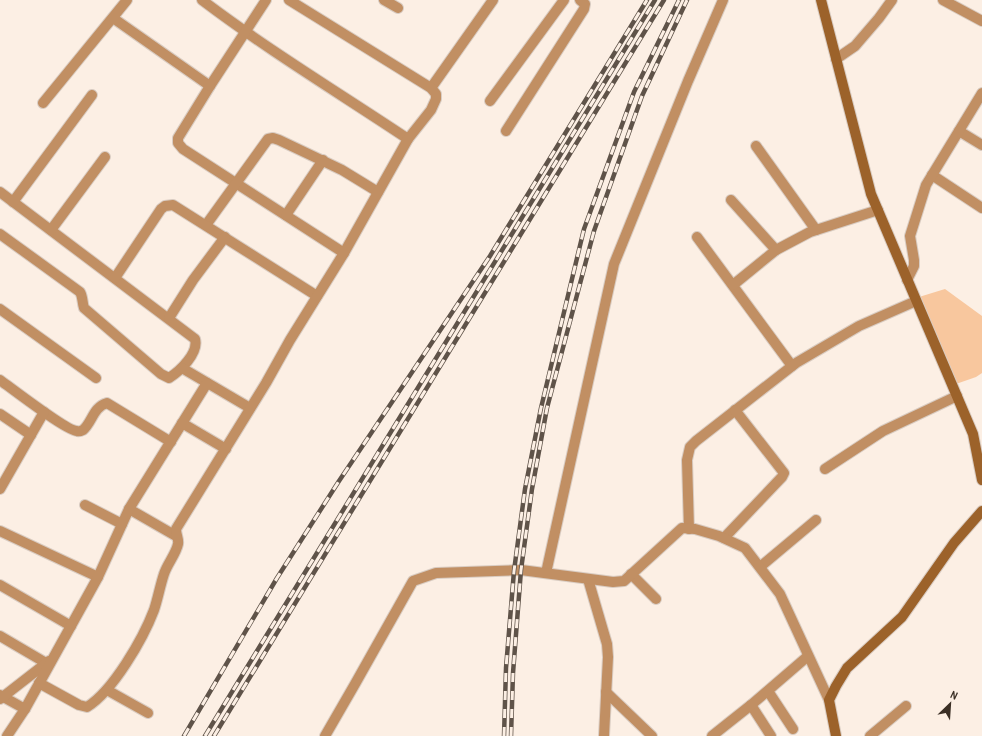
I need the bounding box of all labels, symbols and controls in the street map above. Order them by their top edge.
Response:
north arrow [930,684,970,724]
text: N [948,687,960,703]

